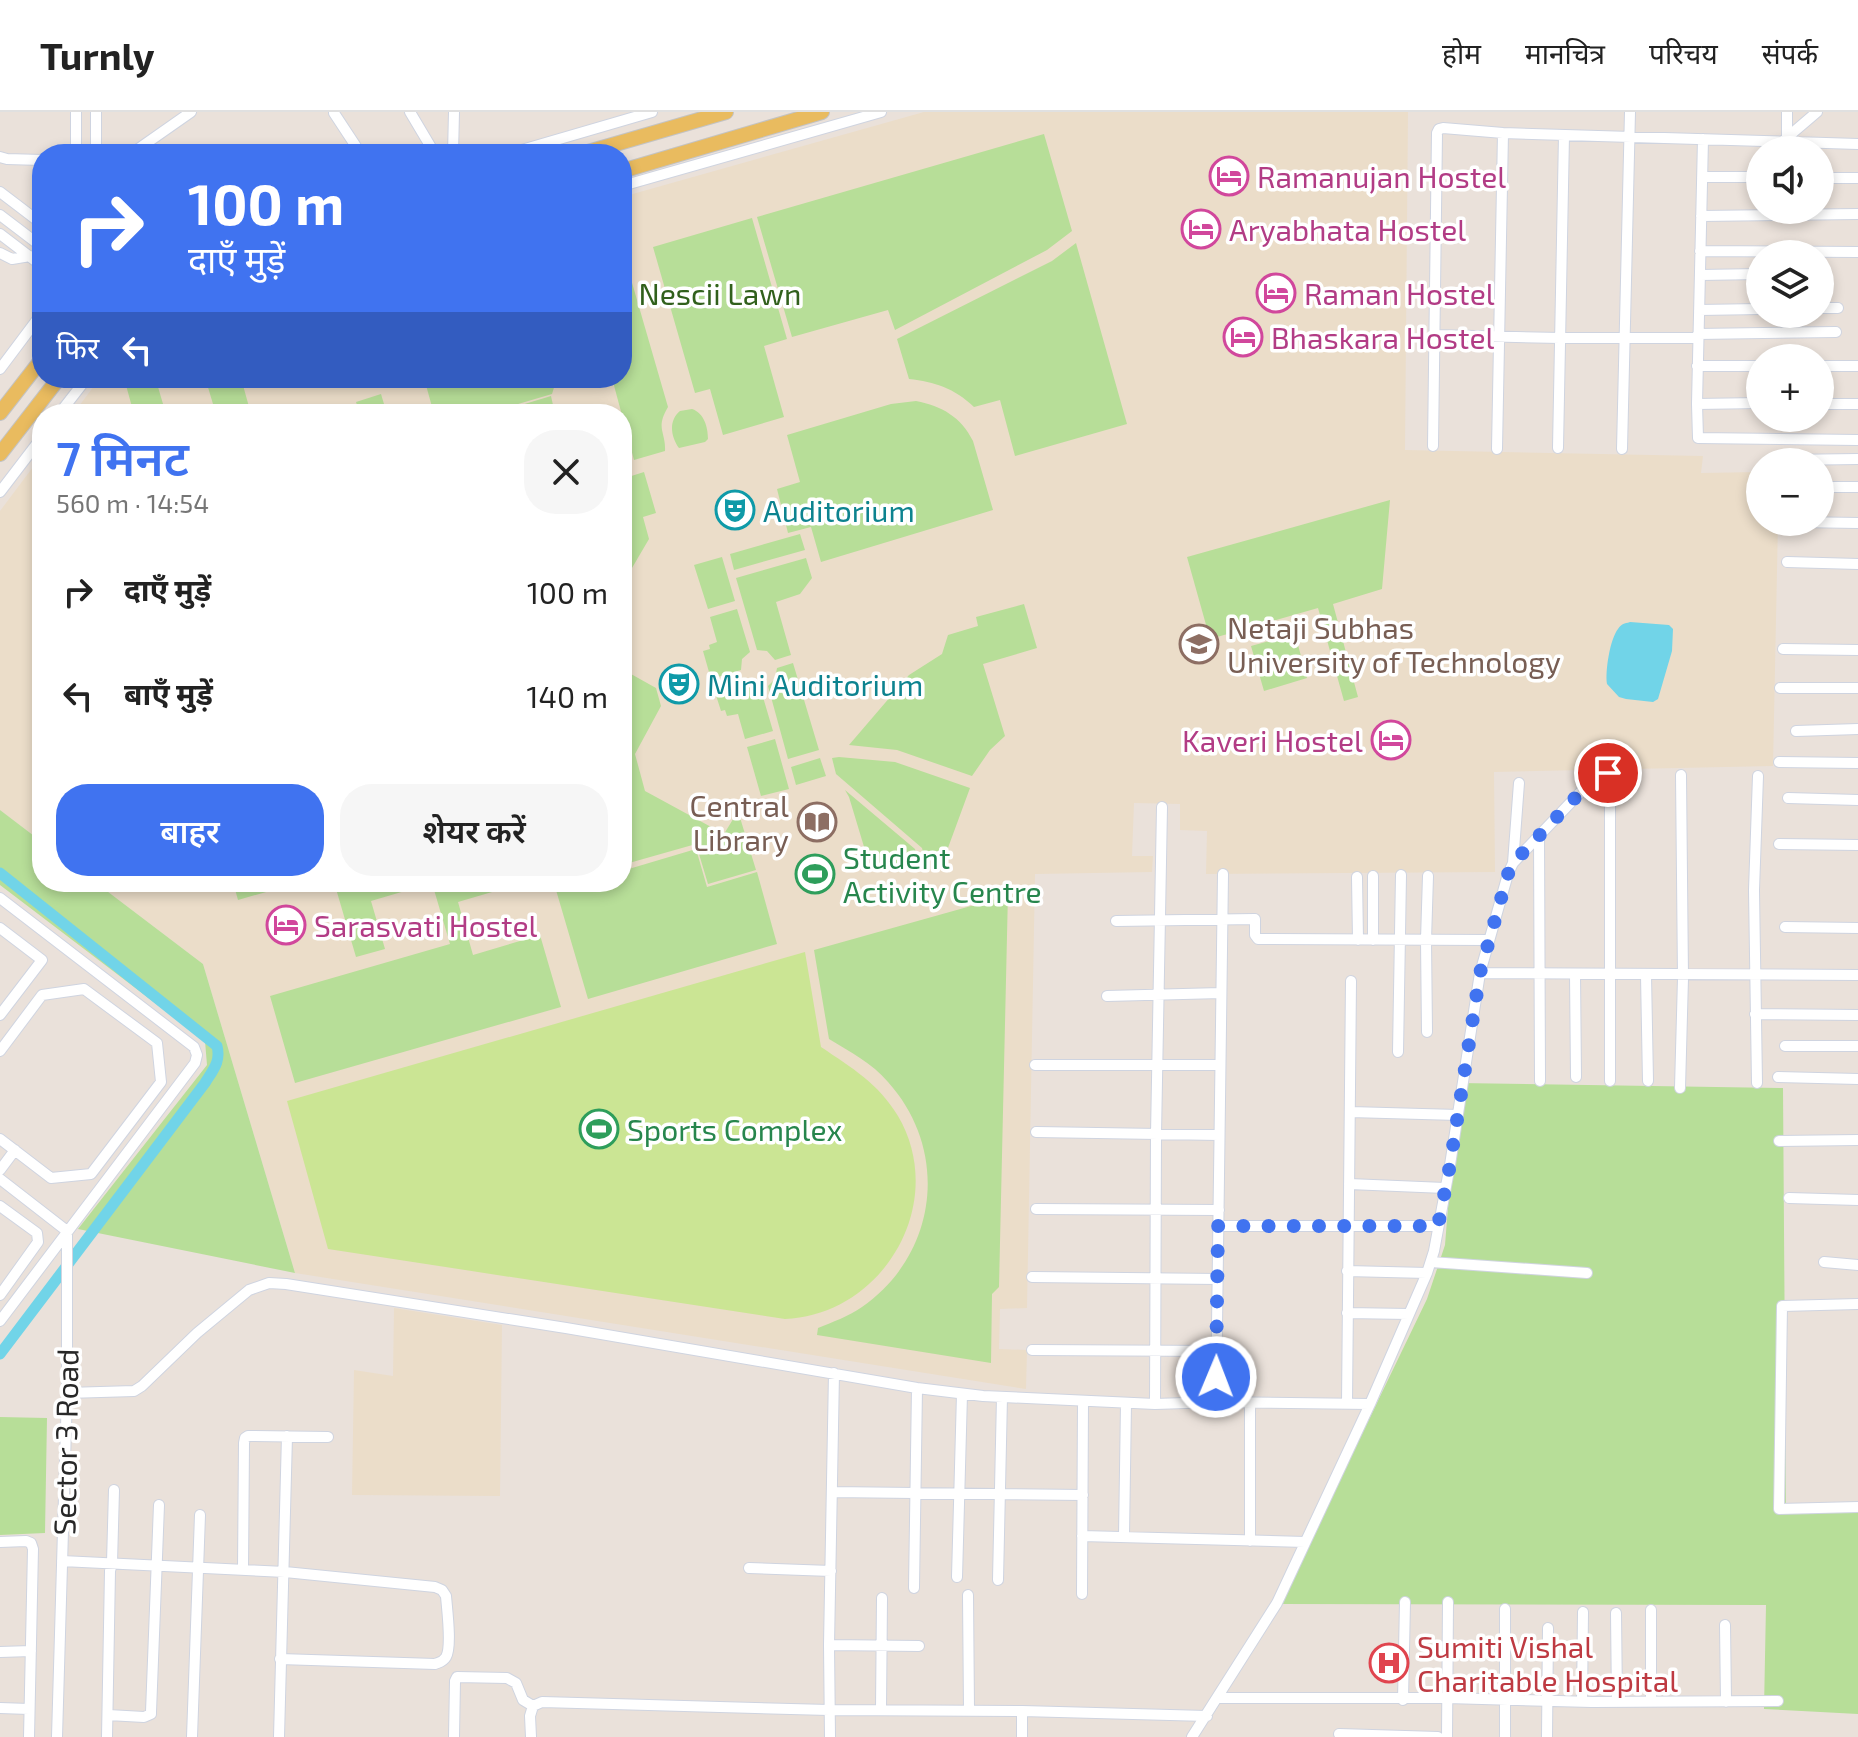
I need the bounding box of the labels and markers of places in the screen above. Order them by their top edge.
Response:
hotel icon: Ramanujan Hostel [1208,155,1250,197]
place label: Ramanujan Hostel [1257,158,1506,194]
hotel icon: Aryabhata Hostel [1180,208,1222,250]
place label: Aryabhata Hostel [1229,211,1466,247]
hotel icon: Raman Hostel [1255,272,1297,314]
place label: Raman Hostel [1304,275,1495,311]
hotel icon: Bhaskara Hostel [1222,316,1264,358]
place label: Bhaskara Hostel [1271,319,1495,355]
theatre icon: Auditorium [714,489,756,531]
place label: Auditorium [763,492,915,528]
place label: Netaji Subhas University of Technology [1227,609,1561,679]
school or university icon: Netaji Subhas University of Technology [1178,623,1220,665]
theatre icon: Mini Auditorium [658,663,700,705]
place label: Mini Auditorium [707,666,923,702]
hotel icon: Kaveri Hostel [1370,719,1412,761]
place label: Kaveri Hostel [1182,722,1363,758]
pin [1574,739,1642,807]
place label: Central Library [690,787,789,857]
library icon: Central Library [796,801,838,843]
place label: Student Activity Centre [843,839,1042,909]
sports icon: Student Activity Centre [794,853,836,895]
hotel icon: Sarasvati Hostel [265,904,307,946]
place label: Sarasvati Hostel [314,907,538,943]
sports icon: Sports Complex [578,1108,620,1150]
place label: Sports Complex [627,1111,842,1147]
place label: Sumiti Vishal Charitable Hospital [1417,1628,1678,1698]
hospital icon: Sumiti Vishal Charitable Hospital [1368,1642,1410,1684]

